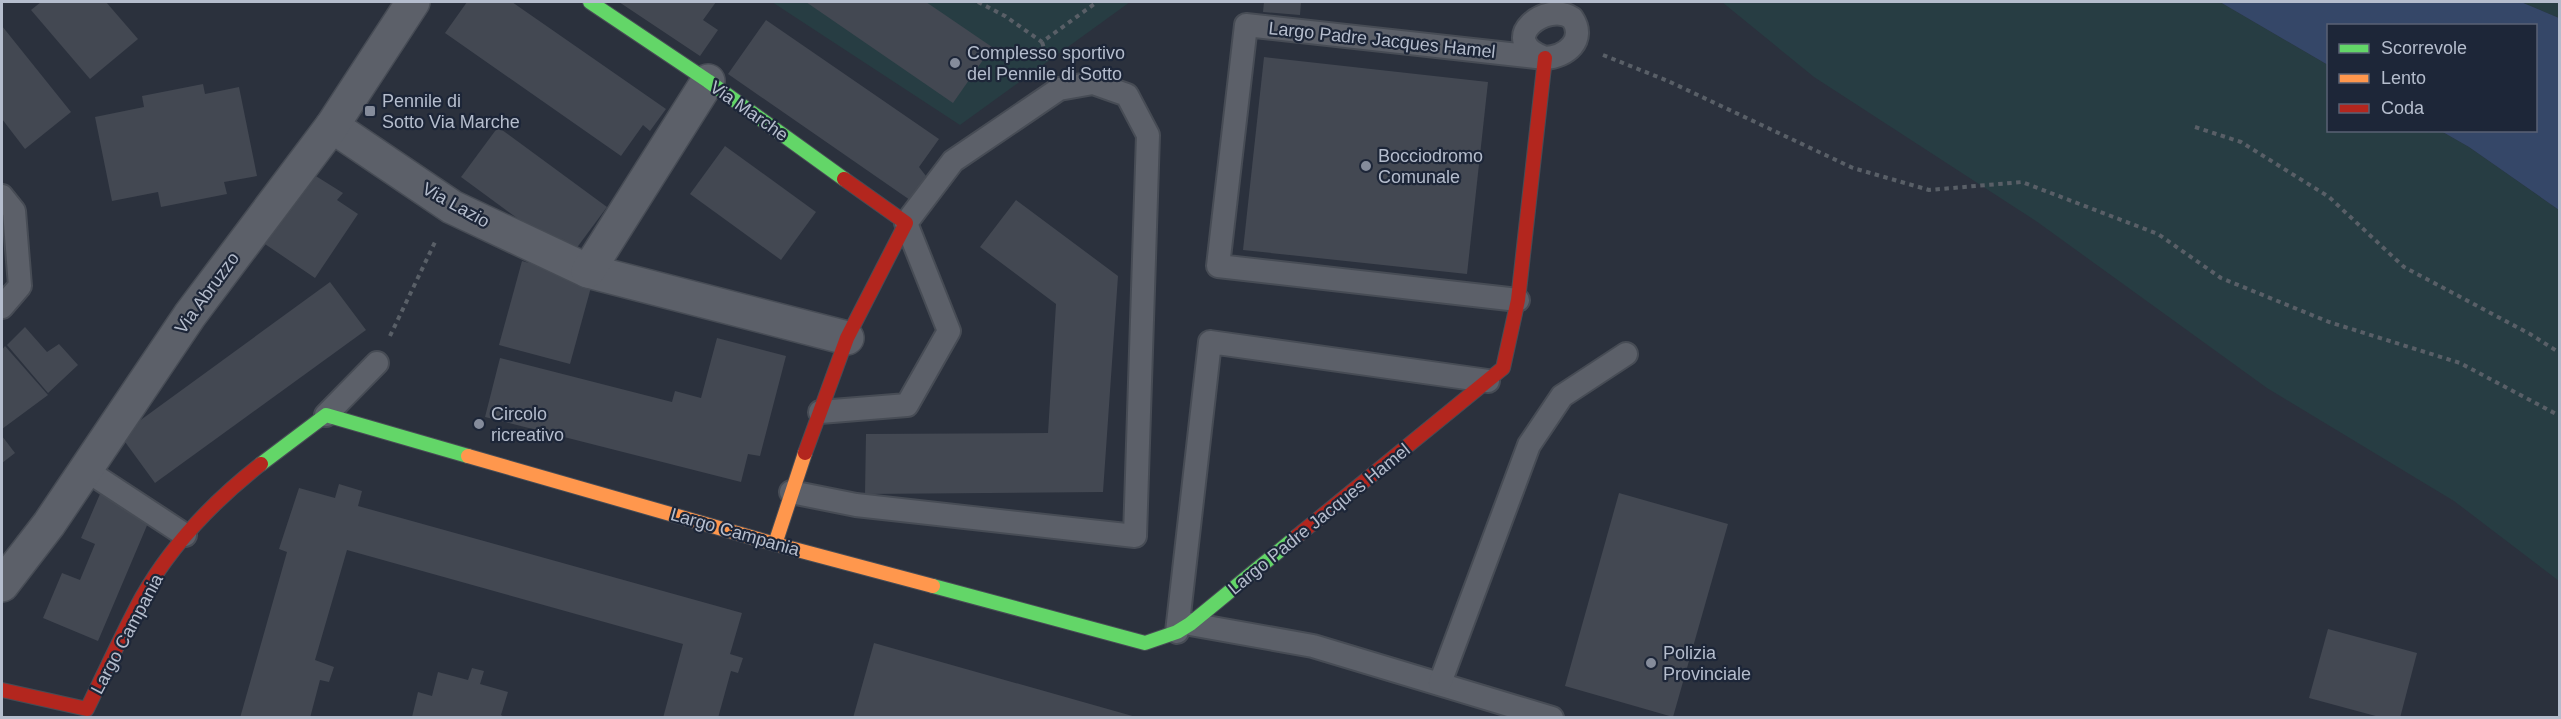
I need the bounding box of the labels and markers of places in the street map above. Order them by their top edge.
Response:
place label: Complesso sportivo del Pennile di Sotto [967,43,1125,84]
marker: Complesso sportivo del Pennile di Sotto [948,56,962,70]
place label: Pennile di Sotto Via Marche [382,91,520,132]
marker: Pennile di Sotto Via Marche [363,104,377,118]
place label: Bocciodromo Comunale [1378,146,1483,187]
marker: Bocciodromo Comunale [1359,159,1373,173]
place label: Circolo ricreativo [491,404,564,445]
marker: Circolo ricreativo [472,417,486,431]
place label: Polizia Provinciale [1663,643,1751,684]
marker: Polizia Provinciale [1644,656,1658,670]

